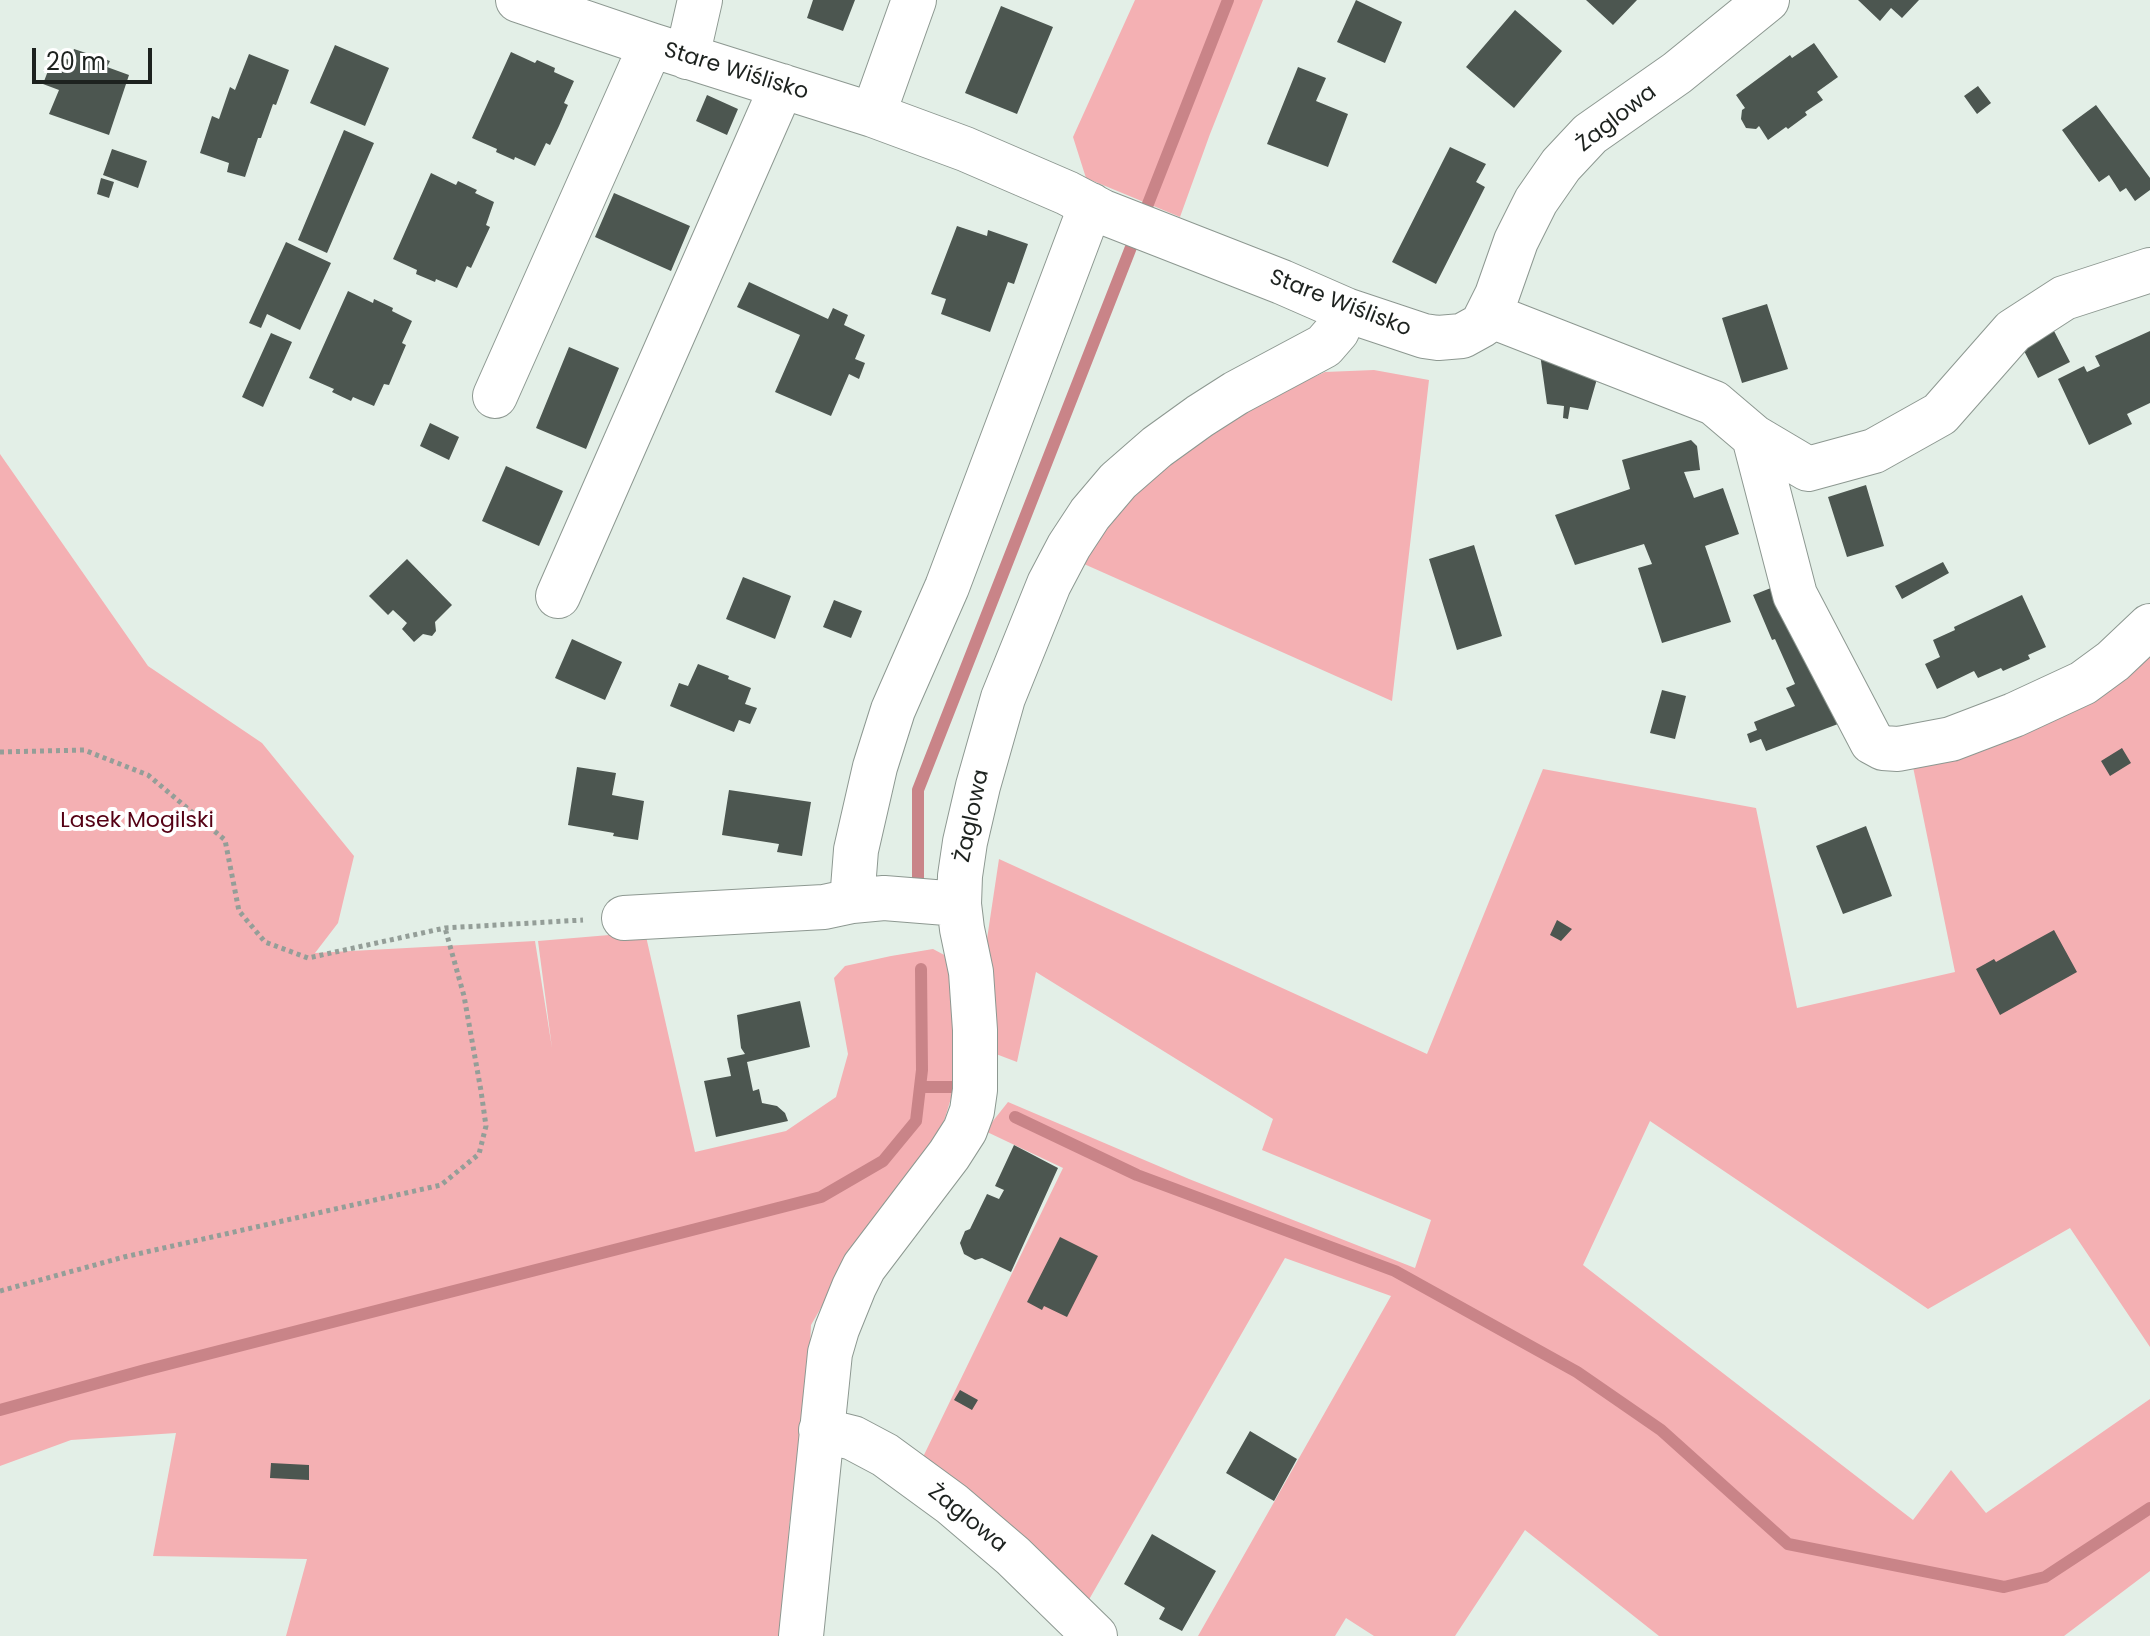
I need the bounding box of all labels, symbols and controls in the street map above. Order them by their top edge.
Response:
scale bar [36,32,156,82]
street label: Stare Wiślisko [661,38,811,106]
text: 20 m [46,45,106,78]
street label: Żaglowa [1572,80,1662,158]
street label: Stare Wiślisko [1265,265,1415,343]
street label: Żaglowa [950,767,996,865]
park label: Lasek Mogilski [60,808,214,834]
street label: Żaglowa [922,1479,1012,1559]

